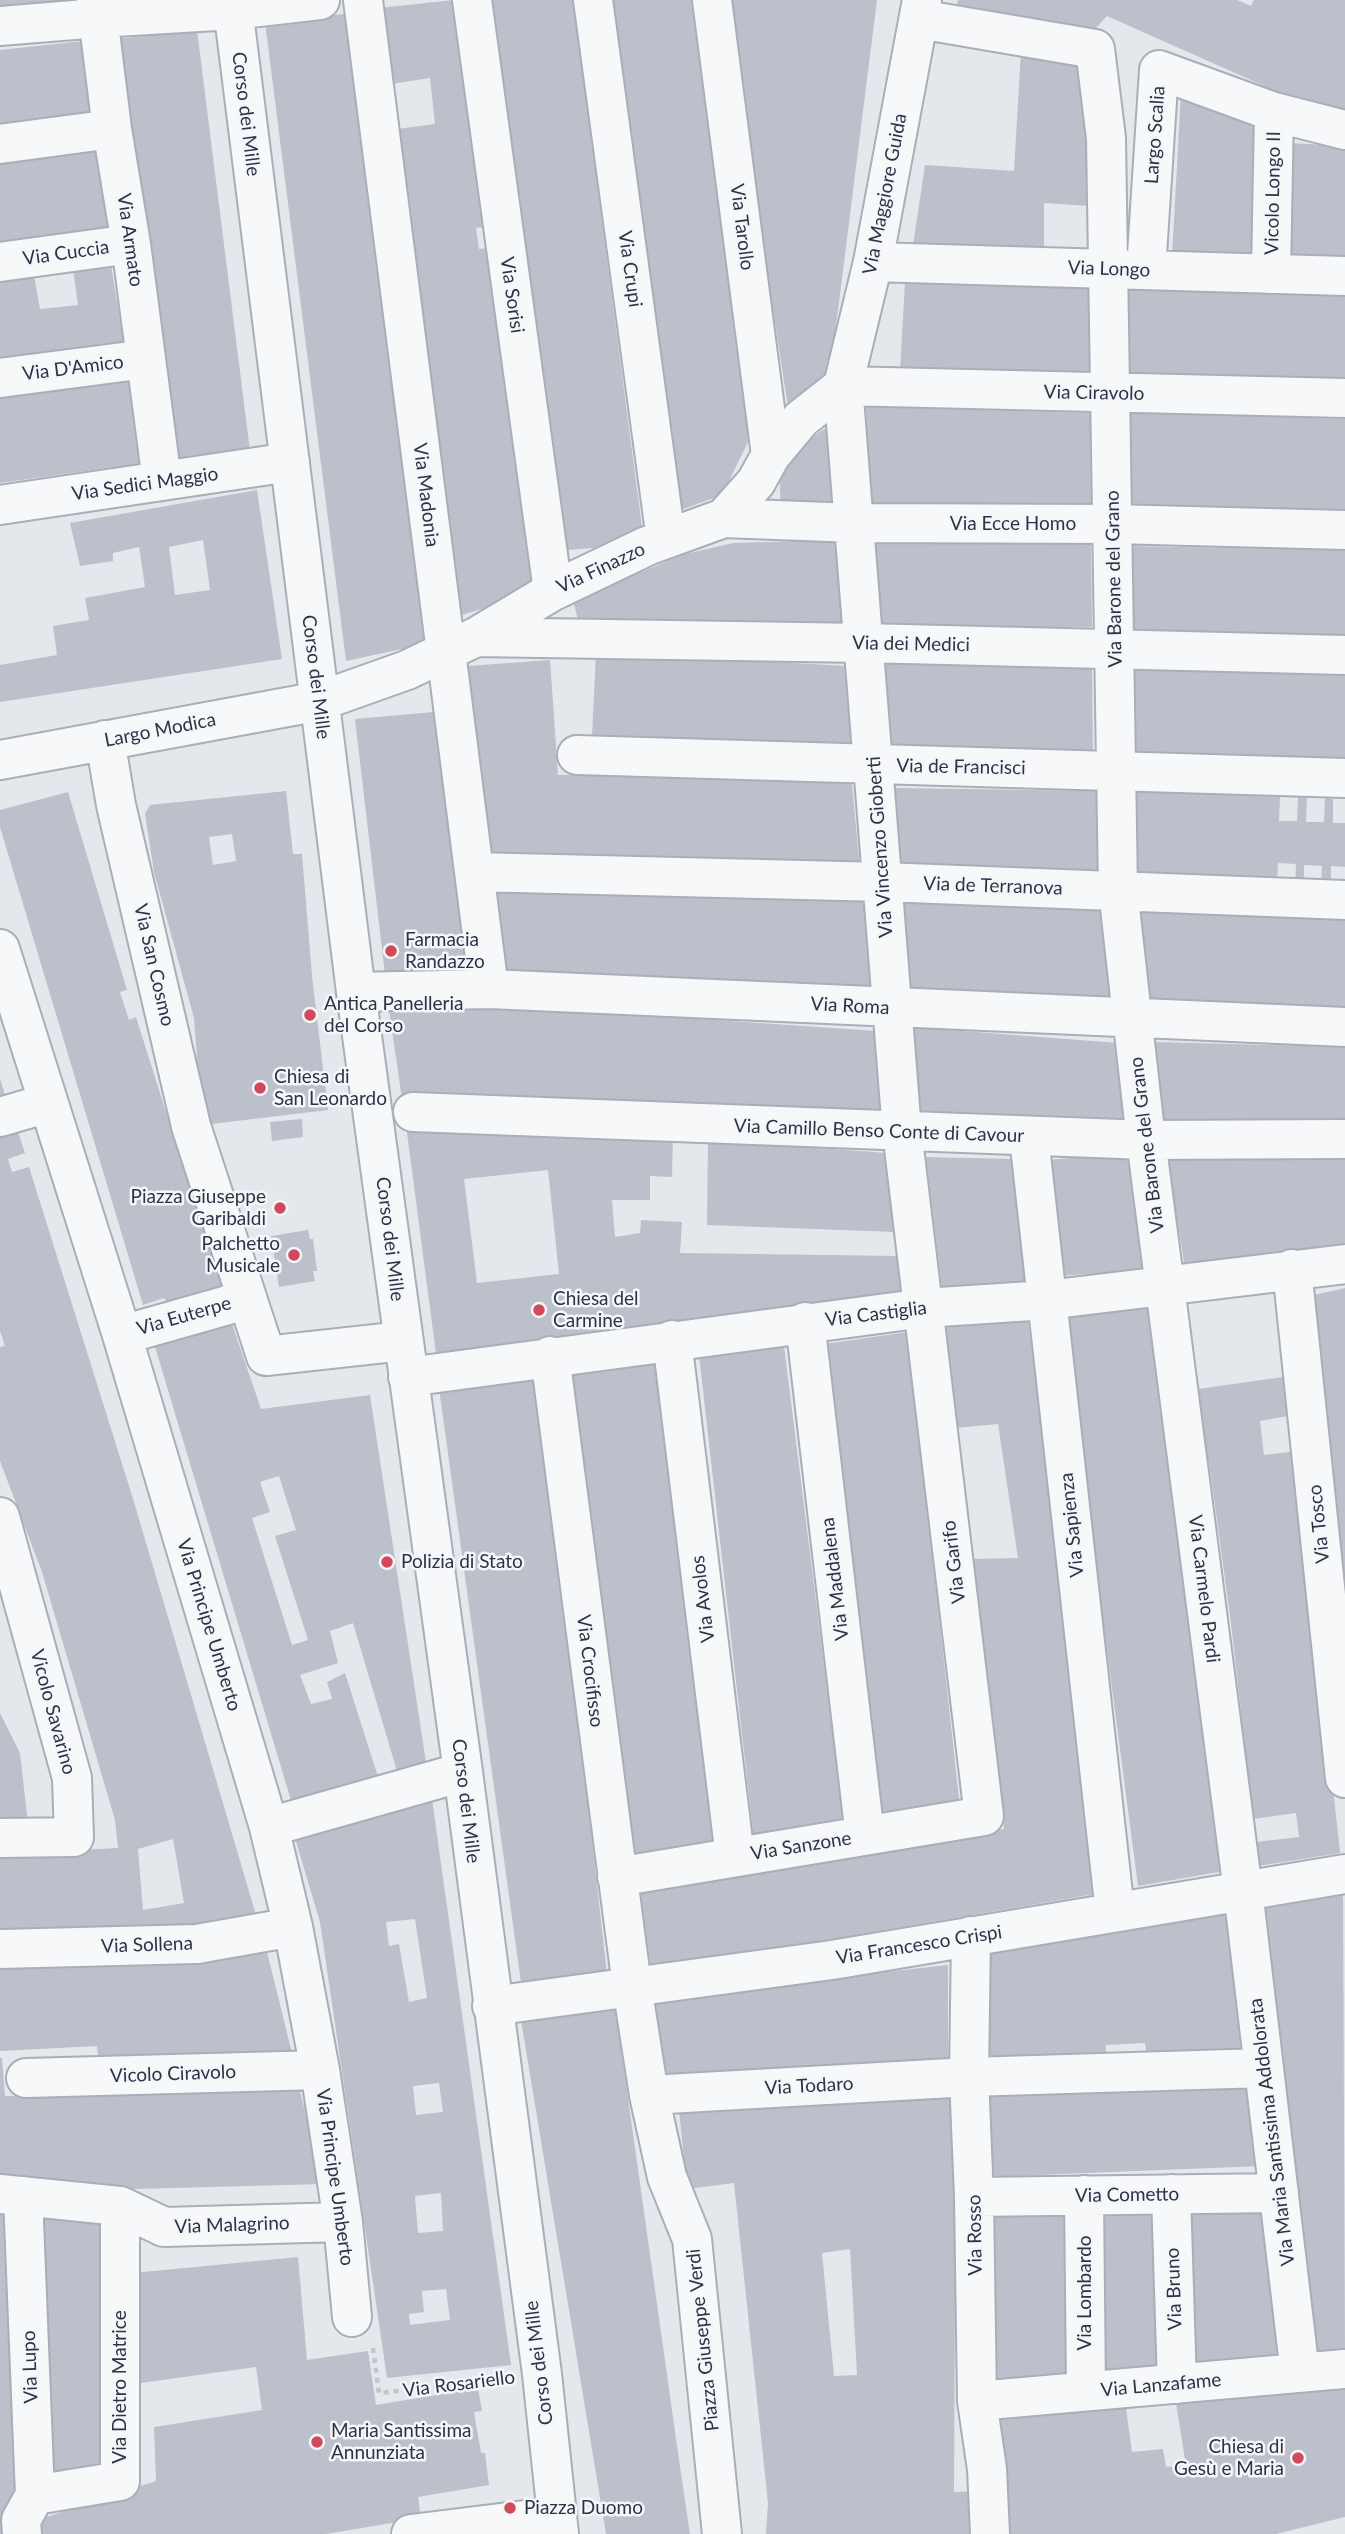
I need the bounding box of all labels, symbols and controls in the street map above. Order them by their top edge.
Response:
street label: Corso dei Mille [227,51,265,177]
street label: Largo Scalia [1140,85,1170,185]
street label: Via Maggiore Guida [858,111,912,277]
street label: Vicolo Longo II [1261,131,1285,255]
street label: Via Tarollo [725,182,759,272]
street label: Via Armato [112,192,148,288]
street label: Via Crupi [613,229,647,309]
street label: Via Cuccia [21,236,111,270]
street label: Via Sorisi [495,255,529,335]
street label: Via Longo [1067,256,1151,282]
street label: Via D'Amico [21,350,125,386]
street label: Via Ciravolo [1044,381,1144,405]
street label: Via Madonia [408,442,444,548]
street label: Via Sedici Maggio [70,462,220,506]
street label: Via Barone del Grano [1101,490,1127,668]
street label: Via Ecce Homo [950,513,1076,535]
street label: Via Finazzo [553,538,649,598]
street label: Corso dei Mille [297,614,335,740]
street label: Via dei Medici [852,632,970,656]
street label: Largo Modica [102,708,218,752]
street label: Via de Francisci [896,754,1026,780]
street label: Via Vincenzo Gioberti [862,756,898,938]
street label: Via de Terranova [923,872,1063,900]
street label: Via San Cosmo [129,902,179,1028]
place label: Farmacia Randazzo [405,929,485,973]
marker: Farmacia Randazzo [383,943,399,959]
place label: Antica Panelleria del Corso [324,993,463,1037]
street label: Via Roma [810,993,890,1019]
marker: Antica Panelleria del Corso [302,1007,318,1023]
street label: Via Barone del Grano [1125,1056,1169,1234]
place label: Chiesa di San Leonardo [274,1066,387,1110]
marker: Chiesa di San Leonardo [252,1080,268,1096]
street label: Via Camillo Benso Conte di Cavour [733,1115,1025,1147]
street label: Corso dei Mille [371,1176,409,1302]
place label: Piazza Giuseppe Garibaldi [131,1186,266,1230]
marker: Piazza Giuseppe Garibaldi [272,1200,288,1216]
place label: Palchetto Musicale [202,1233,280,1277]
marker: Palchetto Musicale [286,1247,302,1263]
place label: Chiesa del Carmine [553,1288,639,1332]
street label: Via Euterpe [134,1292,234,1340]
street label: Via Castiglia [824,1296,928,1332]
marker: Chiesa del Carmine [531,1302,547,1318]
street label: Via Sapienza [1055,1471,1089,1579]
street label: Via Tosco [1304,1483,1334,1565]
street label: Via Carmelo Pardi [1184,1514,1224,1664]
street label: Via Maddalena [816,1516,854,1642]
street label: Via Garifo [938,1519,970,1605]
street label: Via Principe Umberto [172,1536,246,1714]
place label: Polizia di Stato [401,1551,523,1573]
marker: Polizia di Stato [379,1554,395,1570]
street label: Via Avolos [686,1554,720,1644]
street label: Via Crocifisso [572,1613,608,1729]
street label: Vicolo Savarino [25,1647,81,1777]
street label: Corso dei Mille [447,1738,485,1864]
street label: Via Sanzone [749,1827,853,1865]
street label: Via Francesco Crispi [834,1921,1004,1969]
street label: Via Sollena [101,1932,193,1958]
street label: Via Maria Santissima Addolorata [1244,1997,1300,2267]
street label: Vicolo Ciravolo [110,2060,236,2088]
street label: Via Todaro [764,2072,854,2100]
street label: Via Principe Umberto [311,2087,359,2267]
street label: Via Cometto [1075,2183,1179,2207]
street label: Via Rosso [963,2194,987,2276]
street label: Via Malagrino [174,2212,290,2238]
street label: Via Lombardo [1074,2235,1096,2351]
street label: Via Bruno [1161,2247,1187,2331]
street label: Piazza Giuseppe Verdi [682,2248,724,2432]
street label: Corso dei Mille [520,2300,558,2426]
street label: Via Dietro Matrice [109,2310,131,2464]
street label: Via Lupo [17,2330,43,2404]
street label: Via Rosariello [402,2366,516,2402]
street label: Via Lanzafame [1100,2368,1222,2402]
place label: Maria Santissima Annunziata [331,2420,471,2464]
marker: Maria Santissima Annunziata [309,2434,325,2450]
place label: Chiesa di Gesù e Maria [1174,2436,1284,2480]
marker: Chiesa di Gesù e Maria [1290,2450,1306,2466]
place label: Piazza Duomo [524,2497,643,2519]
marker: Piazza Duomo [502,2500,518,2516]

